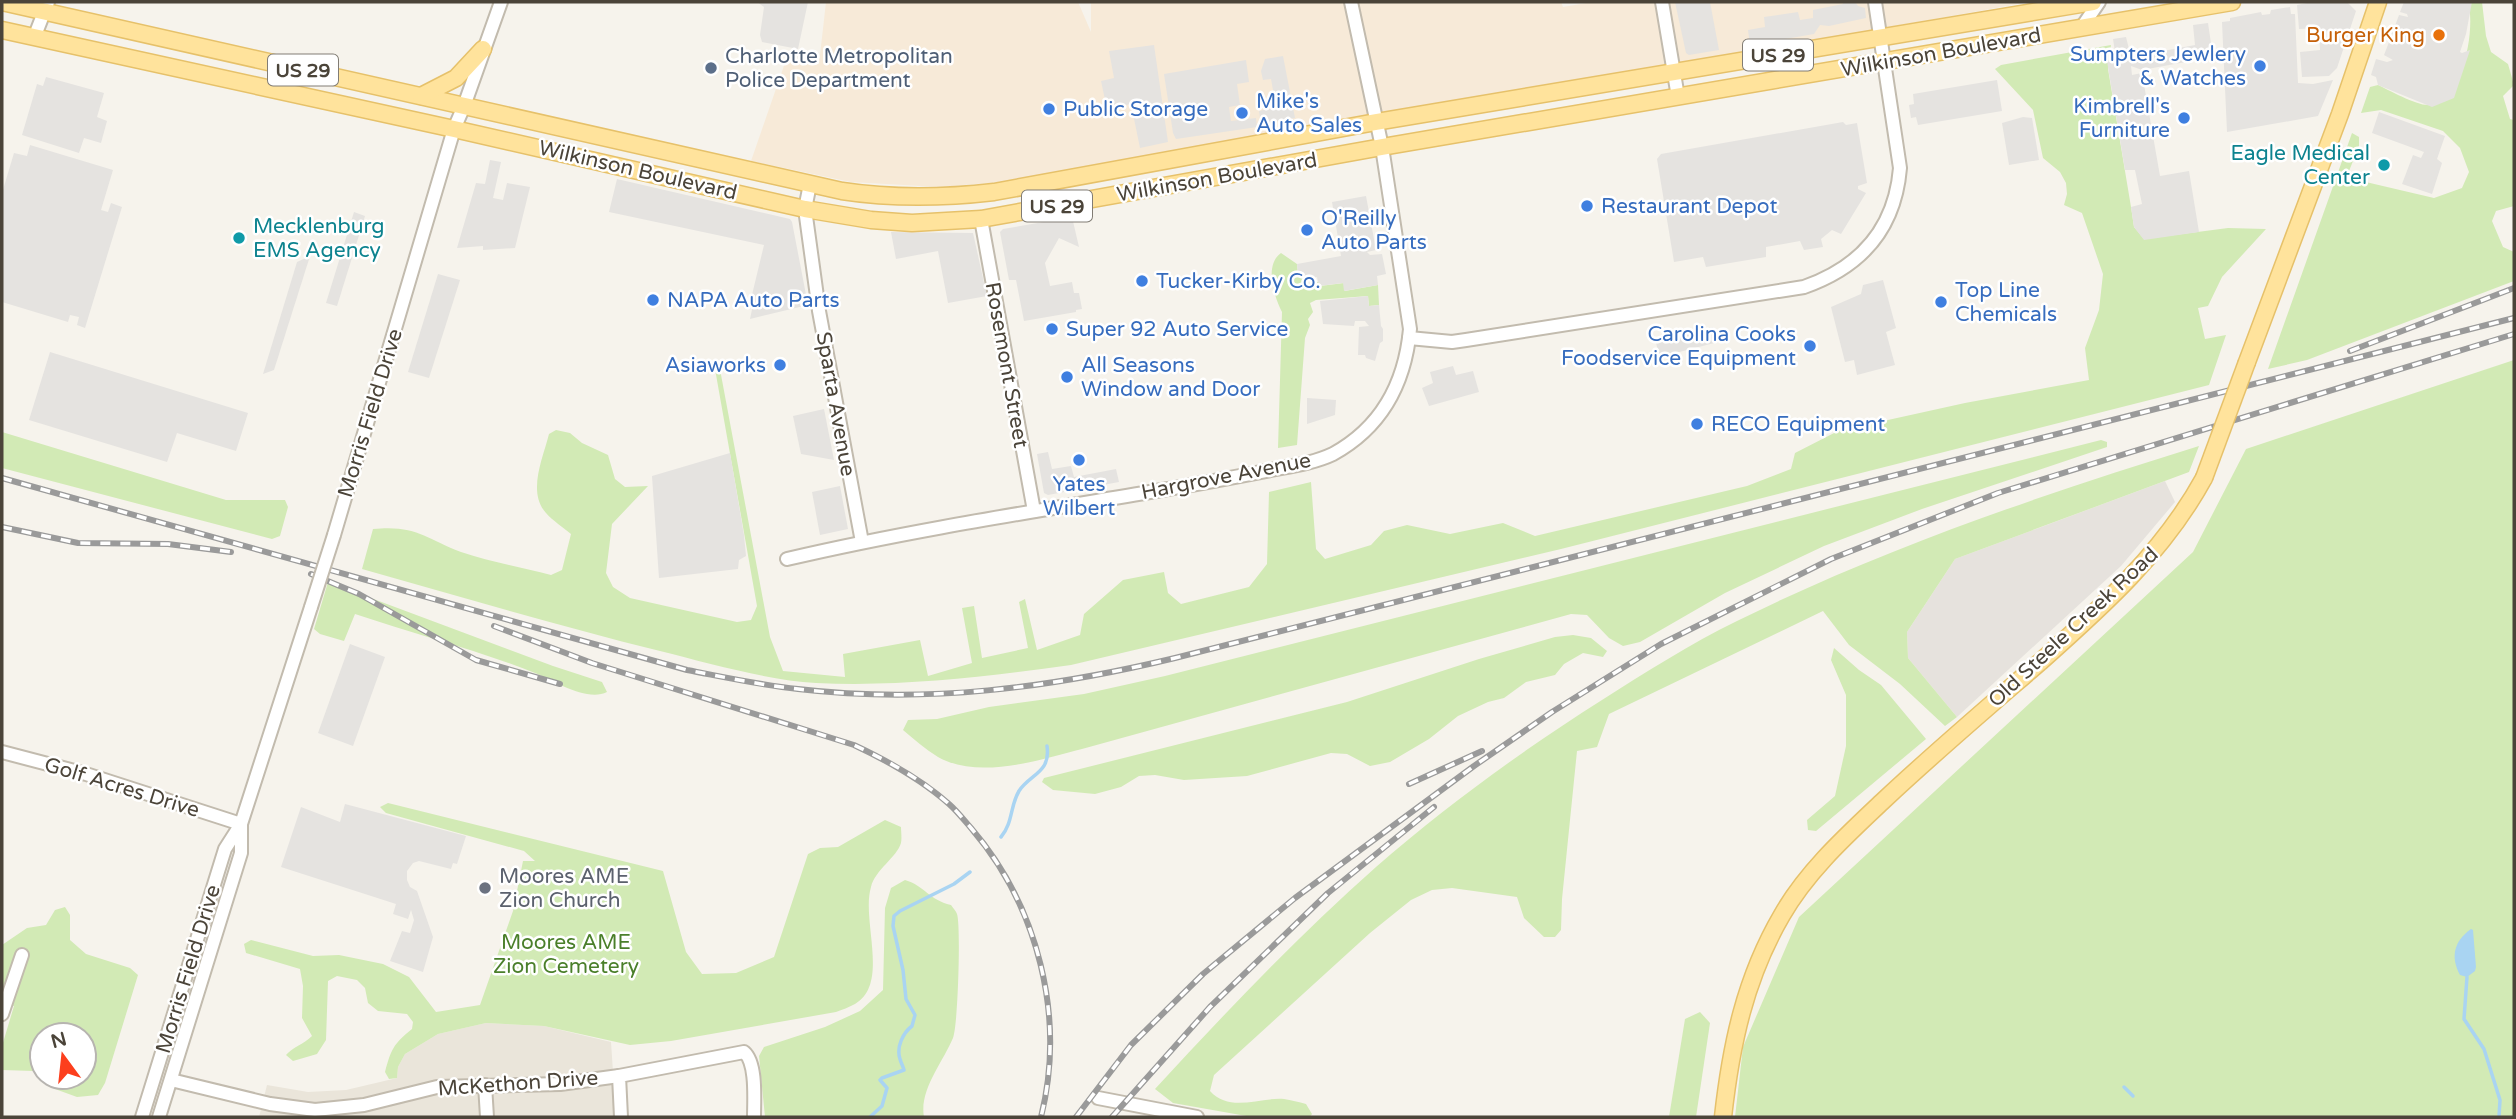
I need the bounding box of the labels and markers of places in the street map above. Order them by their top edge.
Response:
place label: Burger King [2306,23,2425,48]
marker: Burger King [2431,27,2447,43]
place label: Sumpters Jewlery & Watches [2070,42,2246,91]
place label: Charlotte Metropolitan Police Department [725,44,953,93]
marker: Sumpters Jewlery & Watches [2252,58,2268,74]
marker: Charlotte Metropolitan Police Department [703,60,719,76]
place label: Mike's Auto Sales [1256,89,1362,138]
place label: Kimbrell's Furniture [2073,94,2170,143]
place label: Public Storage [1063,97,1208,122]
marker: Public Storage [1041,101,1057,117]
marker: Mike's Auto Sales [1234,105,1250,121]
marker: Kimbrell's Furniture [2176,110,2192,126]
place label: Eagle Medical Center [2231,141,2370,190]
marker: Eagle Medical Center [2376,157,2392,173]
place label: Restaurant Depot [1601,194,1777,219]
marker: Restaurant Depot [1579,198,1595,214]
place label: O'Reilly Auto Parts [1321,206,1427,255]
place label: Mecklenburg EMS Agency [253,214,384,263]
marker: O'Reilly Auto Parts [1299,222,1315,238]
marker: Mecklenburg EMS Agency [231,230,247,246]
place label: Tucker-Kirby Co. [1156,269,1321,294]
marker: Tucker-Kirby Co. [1134,273,1150,289]
place label: Top Line Chemicals [1955,278,2057,327]
place label: NAPA Auto Parts [667,288,840,313]
marker: NAPA Auto Parts [645,292,661,308]
marker: Top Line Chemicals [1933,294,1949,310]
place label: Super 92 Auto Service [1066,317,1289,342]
marker: Super 92 Auto Service [1044,321,1060,337]
place label: Carolina Cooks Foodservice Equipment [1561,322,1796,371]
marker: Carolina Cooks Foodservice Equipment [1802,338,1818,354]
place label: Asiaworks [665,353,766,378]
place label: All Seasons Window and Door [1081,353,1260,402]
marker: Asiaworks [772,357,788,373]
marker: All Seasons Window and Door [1059,369,1075,385]
place label: RECO Equipment [1711,412,1885,437]
marker: RECO Equipment [1689,416,1705,432]
marker: Yates Wilbert [1071,452,1087,468]
place label: Yates Wilbert [1043,472,1115,521]
place label: Moores AME Zion Church [499,864,629,913]
marker: Moores AME Zion Church [477,880,493,896]

